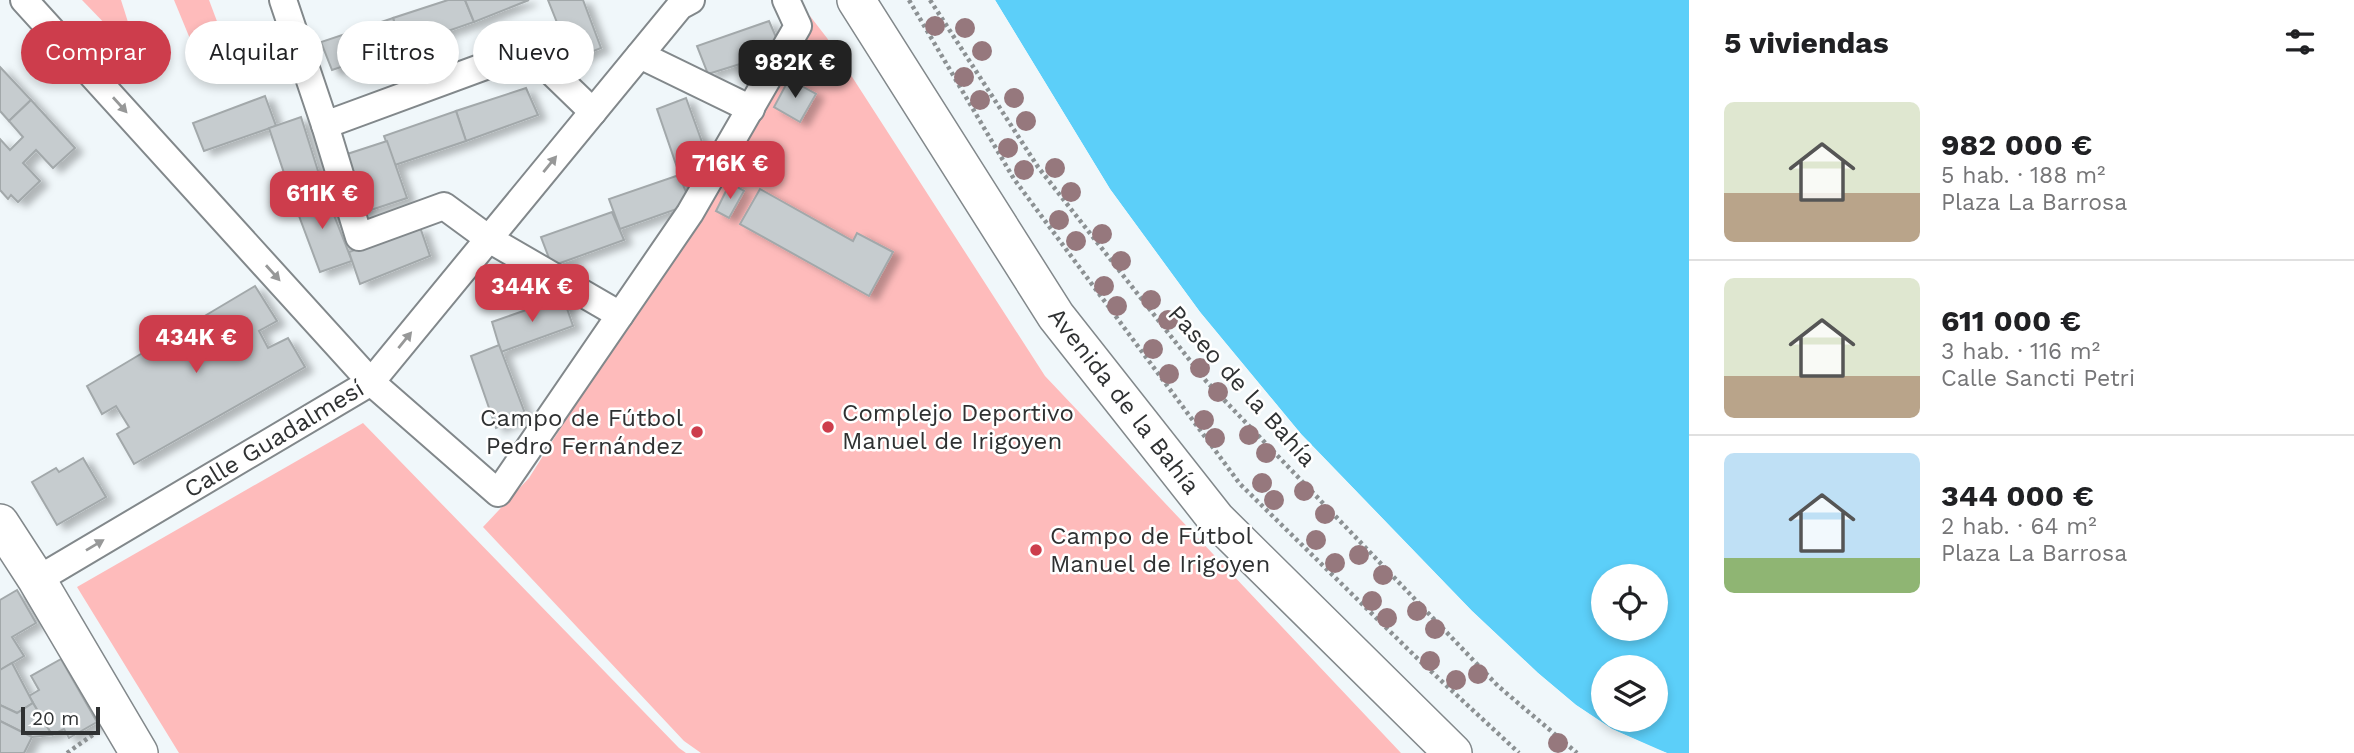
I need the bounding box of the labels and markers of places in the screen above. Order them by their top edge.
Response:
pin: 982K € [738,41,852,100]
pin: 716K € [673,142,787,201]
pin: 611K € [265,172,379,231]
pin: 344K € [475,264,589,324]
pin: 434K € [139,316,253,375]
place label: Complejo Deportivo Manuel de Irigoyen [842,399,1074,455]
place label: Campo de Fútbol Pedro Fernández [480,404,684,460]
marker: Complejo Deportivo Manuel de Irigoyen [820,419,836,435]
marker: Campo de Fútbol Pedro Fernández [689,424,705,440]
place label: Campo de Fútbol Manuel de Irigoyen [1050,522,1270,578]
marker: Campo de Fútbol Manuel de Irigoyen [1028,542,1044,558]

